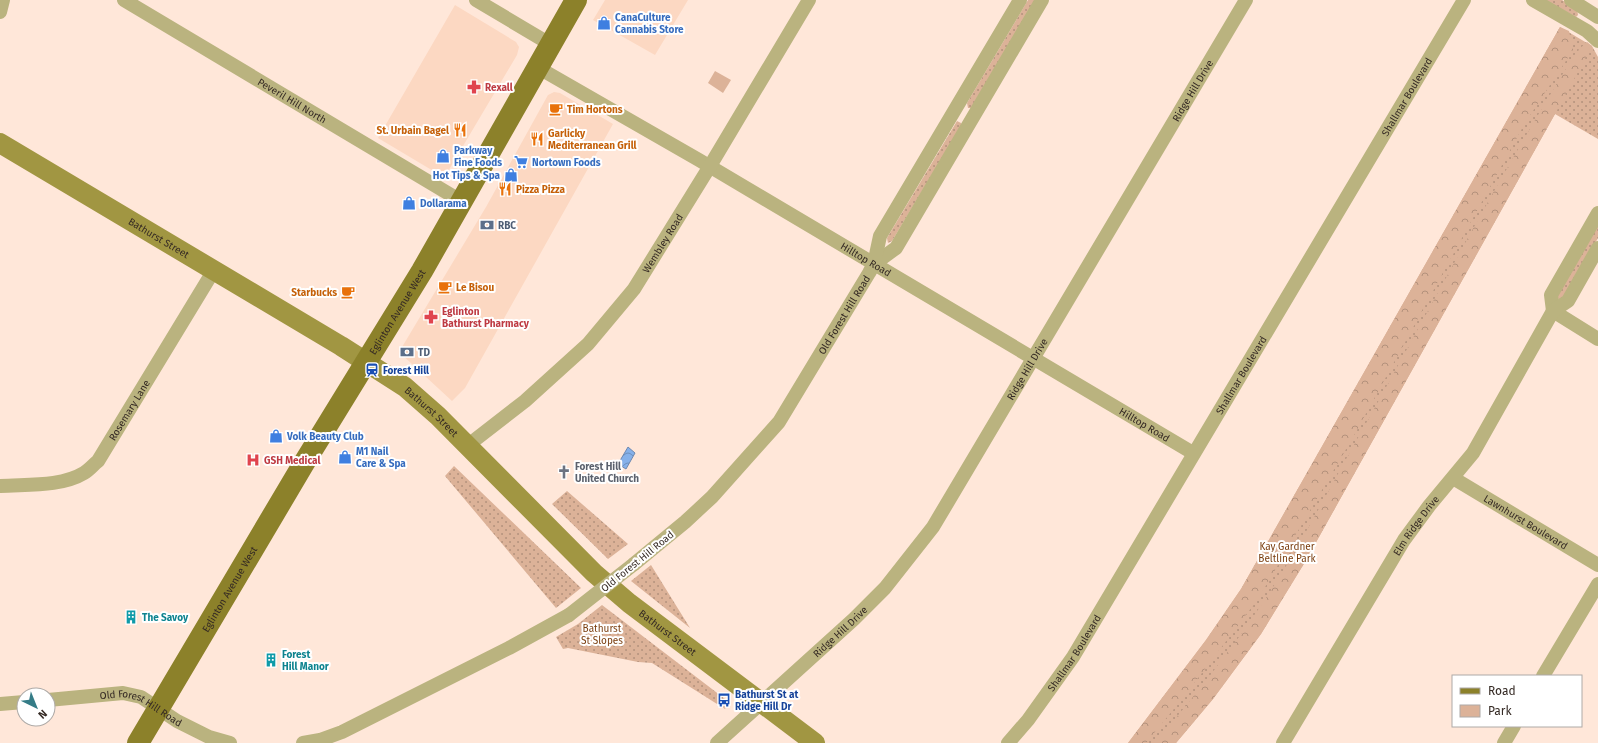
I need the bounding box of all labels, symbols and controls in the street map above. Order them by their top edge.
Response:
place label: CanaCulture Cannabis Store [615,12,684,36]
shop icon: CanaCulture Cannabis Store [596,15,612,31]
street label: Shallmar Boulevard [1379,56,1435,138]
street label: Ridge Hill Drive [1170,58,1216,124]
street label: Peveril Hill North [255,76,328,126]
pharmacy icon: Rexall [466,79,482,95]
place label: Rexall [485,82,513,94]
cafe icon: Tim Hortons [548,101,564,117]
place label: Tim Hortons [567,104,623,116]
restaurant icon: St. Urbain Bagel [452,122,468,138]
place label: St. Urbain Bagel [376,125,449,137]
place label: Garlicky Mediterranean Grill [548,128,637,152]
restaurant icon: Garlicky Mediterranean Grill [529,131,545,147]
place label: Parkway Fine Foods [454,145,502,169]
shop icon: Parkway Fine Foods [435,148,451,164]
supermarket icon: Nortown Foods [513,154,529,170]
place label: Nortown Foods [532,157,601,169]
shop icon: Hot Tips & Spa [503,167,519,183]
place label: Hot Tips & Spa [433,170,501,182]
restaurant icon: Pizza Pizza [497,181,513,197]
place label: Pizza Pizza [516,184,566,196]
shop icon: Dollarama [401,195,417,211]
place label: Dollarama [420,198,467,210]
street label: Wembley Road [640,212,686,275]
street label: Bathurst Street [126,216,191,261]
bank icon: RBC [479,217,495,233]
place label: RBC [498,220,516,232]
street label: Hilltop Road [838,240,893,280]
street label: Eglinton Avenue West [367,267,429,357]
street label: Old Forest Hill Road [816,273,873,357]
cafe icon: Le Bisou [437,279,453,295]
place label: Le Bisou [456,282,494,294]
cafe icon: Starbucks [340,284,356,300]
place label: Starbucks [291,287,337,299]
place label: Eglinton Bathurst Pharmacy [442,306,530,330]
pharmacy icon: Eglinton Bathurst Pharmacy [423,309,439,325]
street label: Shallmar Boulevard [1214,334,1270,417]
street label: Ridge Hill Drive [1005,336,1051,403]
bank icon: TD [399,344,415,360]
place label: TD [418,347,430,359]
station icon: Forest Hill [364,362,380,378]
place label: Forest Hill [383,365,429,377]
street label: Rosemary Lane [107,378,153,443]
street label: Bathurst Street [402,384,461,440]
street label: Hilltop Road [1117,406,1172,445]
shop icon: Volk Beauty Club [268,428,284,444]
place label: Volk Beauty Club [286,431,364,443]
place label: M1 Nail Care & Spa [356,446,406,470]
shop icon: M1 Nail Care & Spa [337,449,353,465]
hospital icon: GSH Medical [245,452,261,468]
place label: GSH Medical [264,455,320,467]
place label: Forest Hill United Church [575,461,639,485]
church icon: Forest Hill United Church [556,464,572,480]
street label: Lawnhurst Boulevard [1481,493,1569,552]
street label: Elm Ridge Drive [1391,494,1442,558]
street label: Old Forest Hill Road [599,529,676,595]
park label: Kay Gardner Beltline Park [1258,541,1317,565]
street label: Eglinton Avenue West [200,544,260,635]
street label: Ridge Hill Drive [811,604,870,660]
street label: Bathurst Street [636,608,699,659]
building icon: The Savoy [123,609,139,625]
place label: The Savoy [142,612,189,624]
street label: Shallmar Boulevard [1045,613,1104,694]
park label: Bathurst St Slopes [581,623,623,647]
place label: Forest Hill Manor [282,649,330,673]
building icon: Forest Hill Manor [263,652,279,668]
legend [1452,675,1582,727]
text: Road [1488,684,1516,698]
north arrow [16,687,56,727]
street label: Old Forest Hill Road [99,688,184,730]
place label: Bathurst St at Ridge Hill Dr [735,689,798,713]
bus stop icon: Bathurst St at Ridge Hill Dr [716,692,732,708]
text: Park [1488,704,1512,718]
text: N [35,707,50,721]

